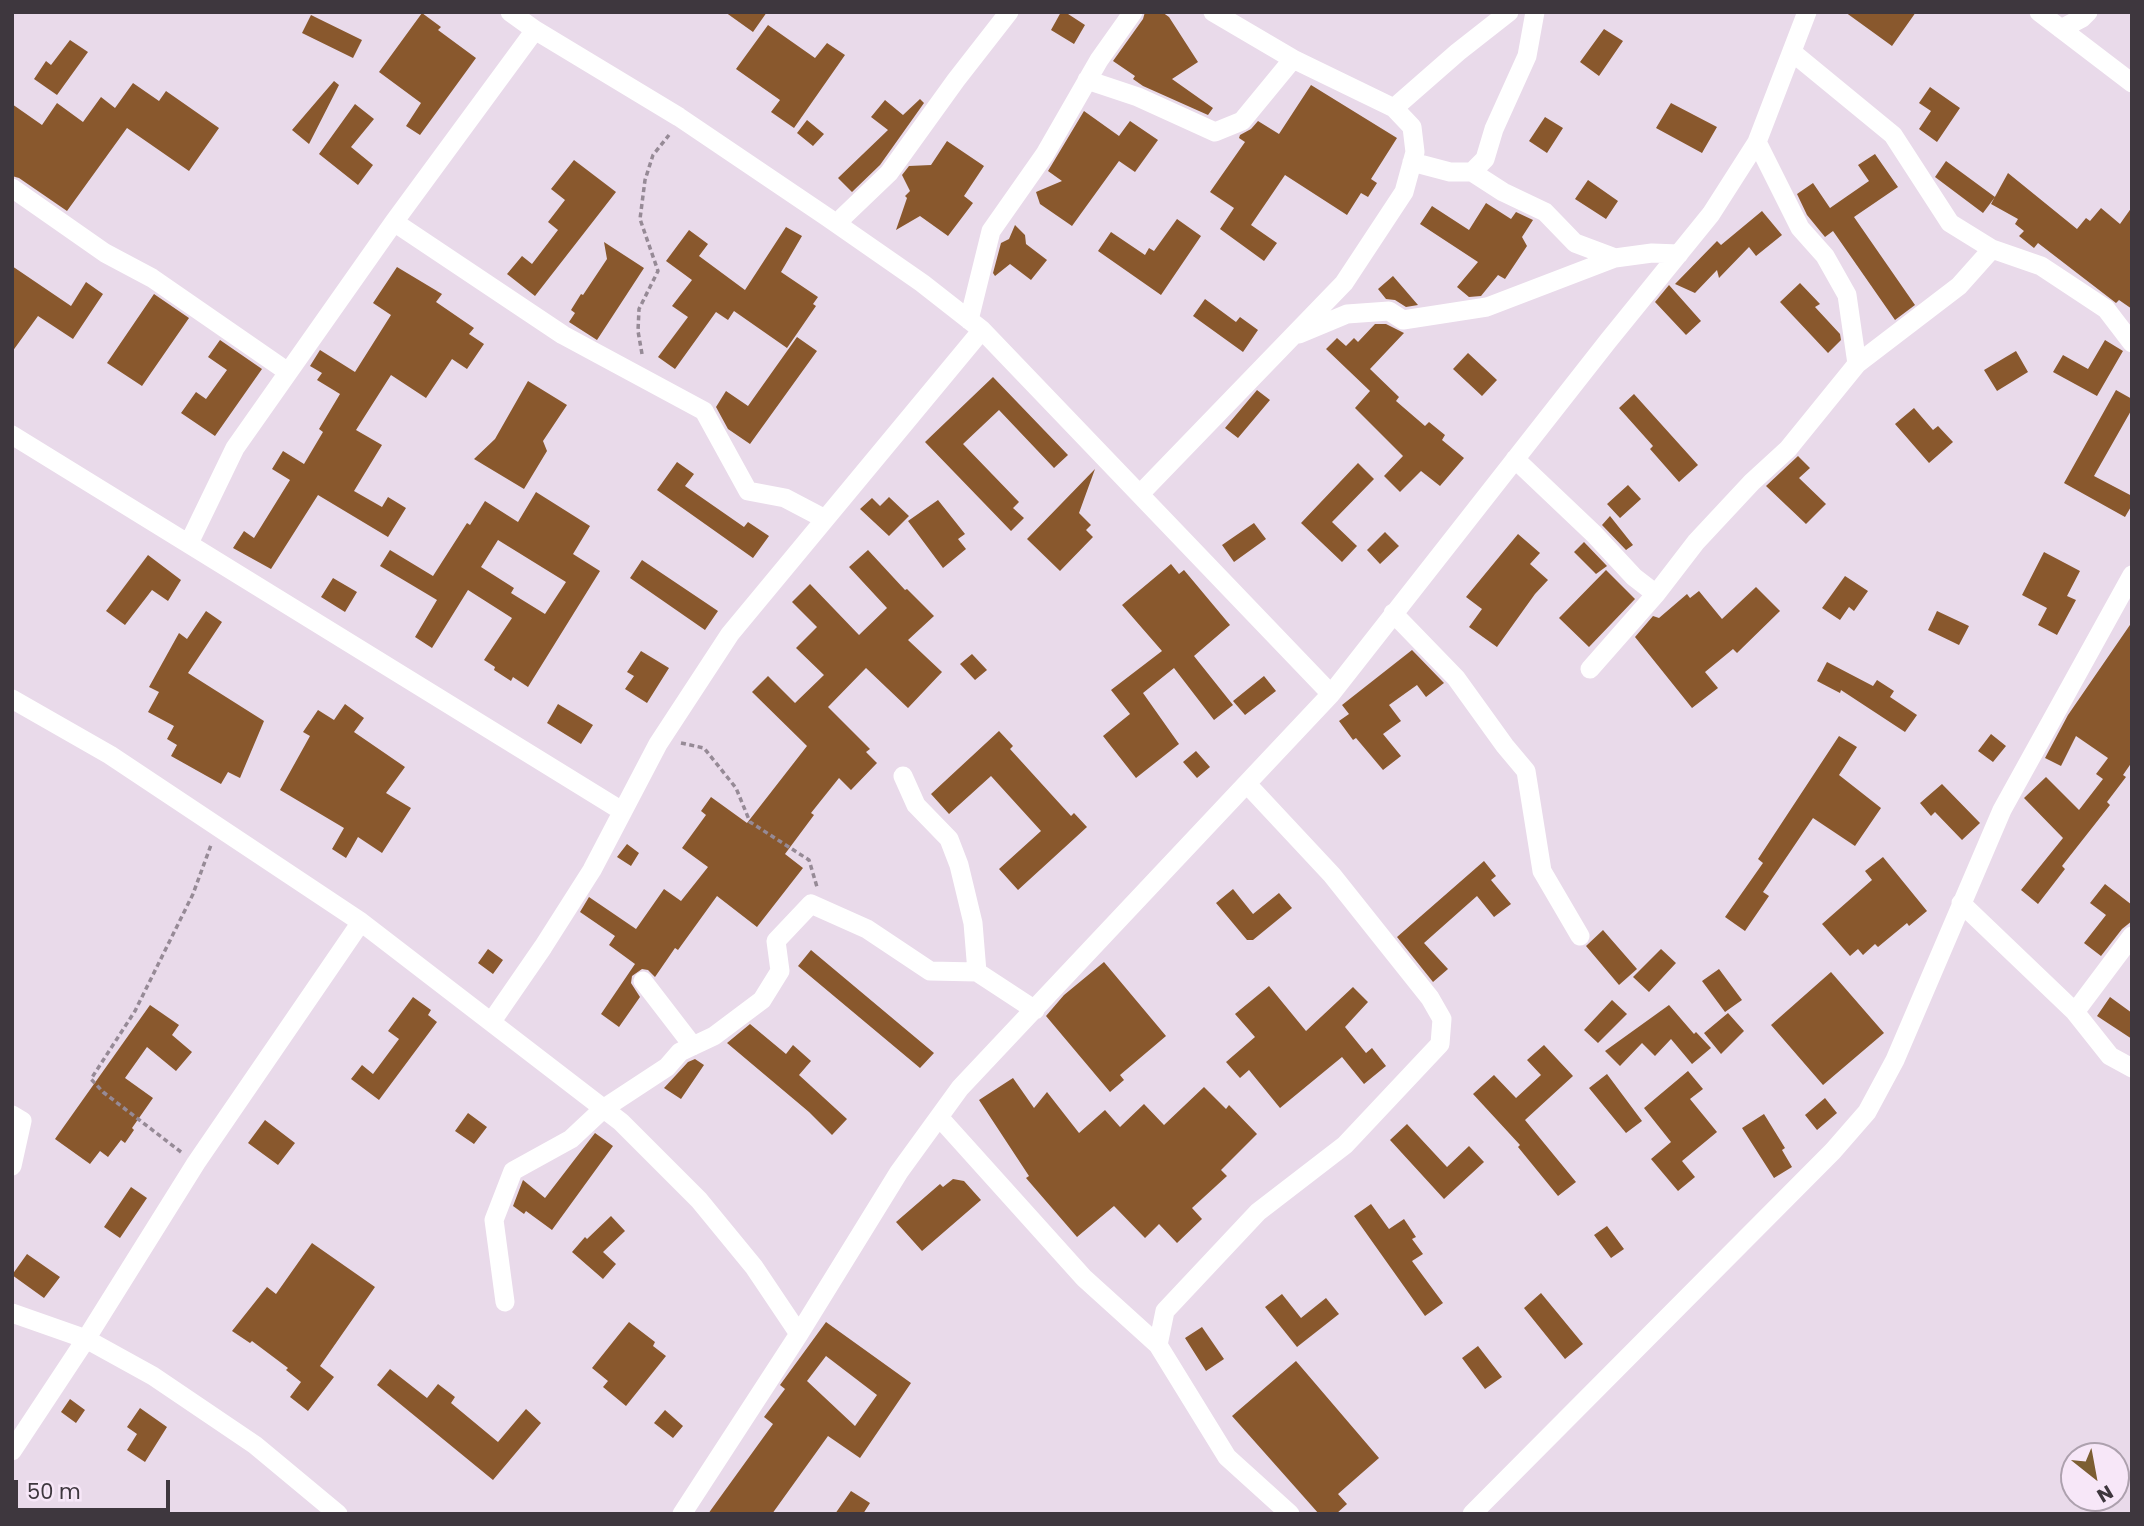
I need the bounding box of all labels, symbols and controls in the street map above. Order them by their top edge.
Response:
north arrow [2060,1442,2130,1512]
scale bar [18,1466,173,1510]
text: 50 m [27,1477,81,1506]
text: N [2092,1478,2118,1509]

